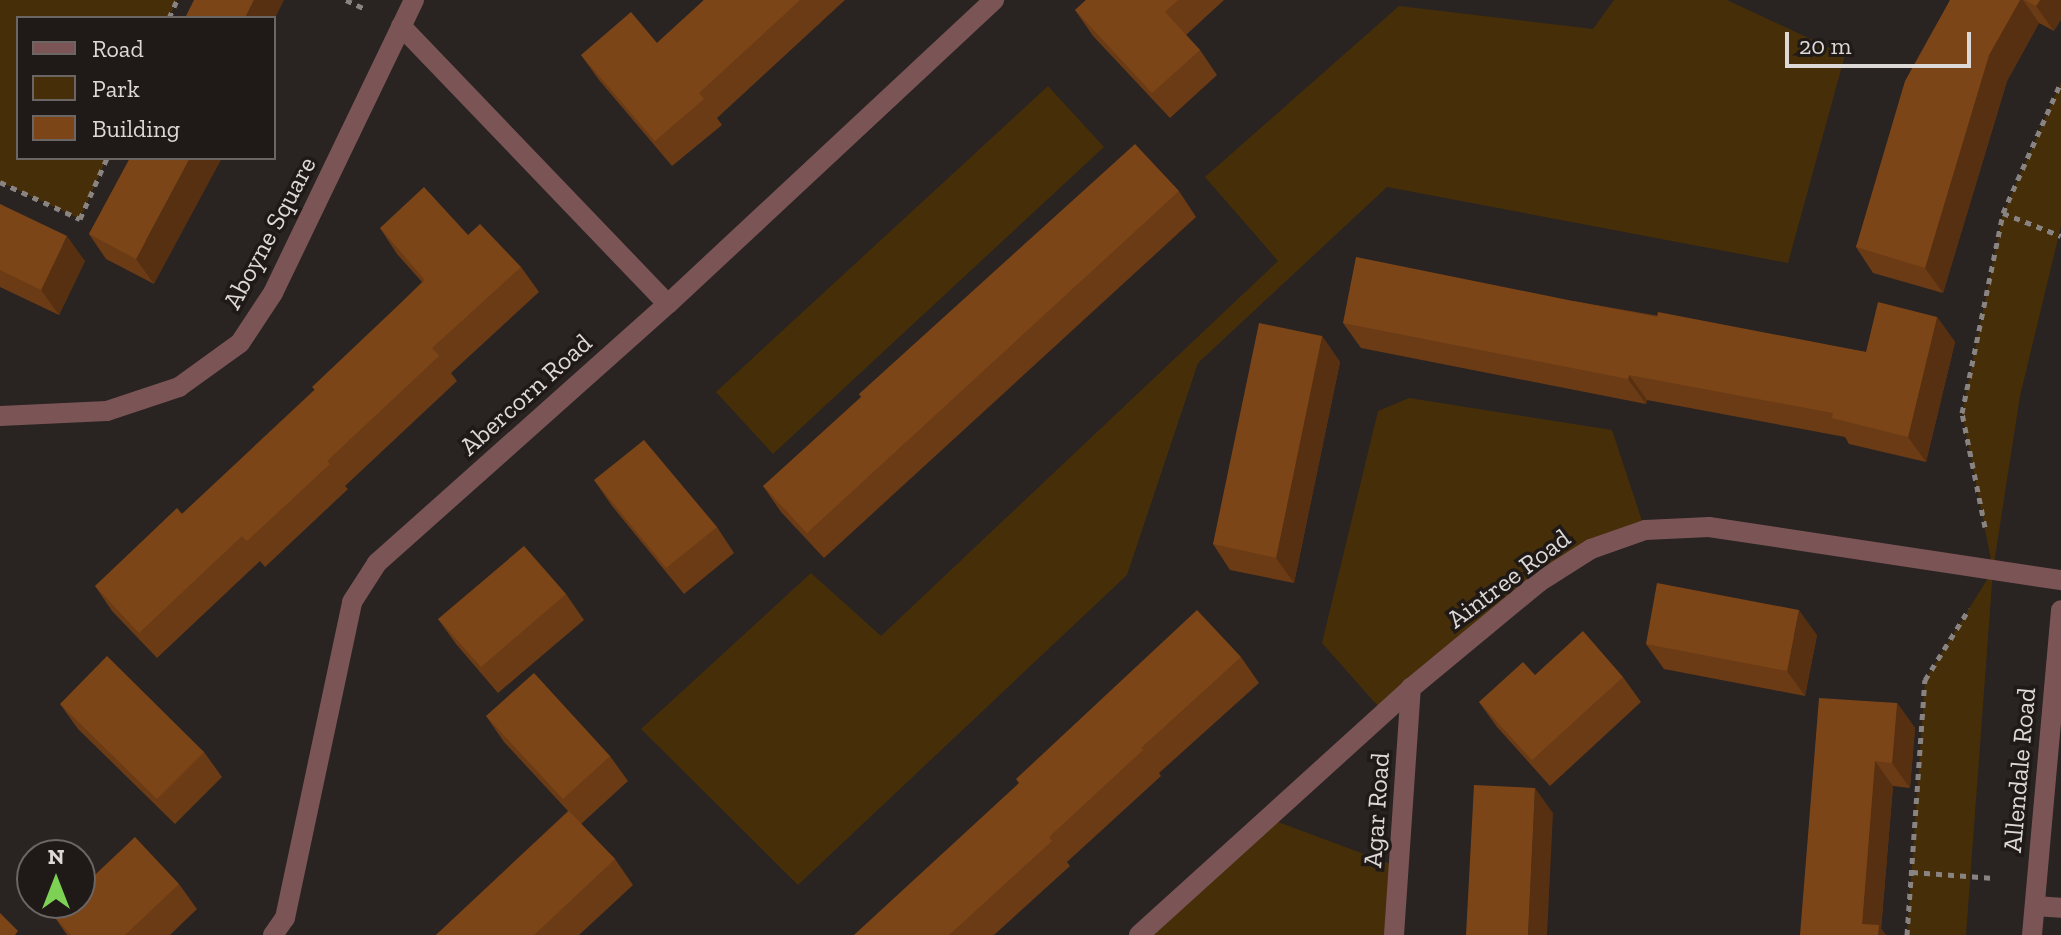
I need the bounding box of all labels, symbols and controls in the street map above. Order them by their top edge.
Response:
legend [16,16,276,160]
scale bar [1789,16,1975,66]
text: 20 m [1799,31,1851,60]
text: Road [92,34,144,63]
text: Park [92,74,140,103]
text: Building [92,114,180,143]
street label: Aboyne Square [217,152,323,314]
street label: Abercorn Road [454,328,598,462]
street label: Aintree Road [1441,523,1577,635]
street label: Allendale Road [1997,686,2043,854]
street label: Agar Road [1357,751,1397,869]
north arrow [16,839,96,919]
text: N [48,843,64,870]

